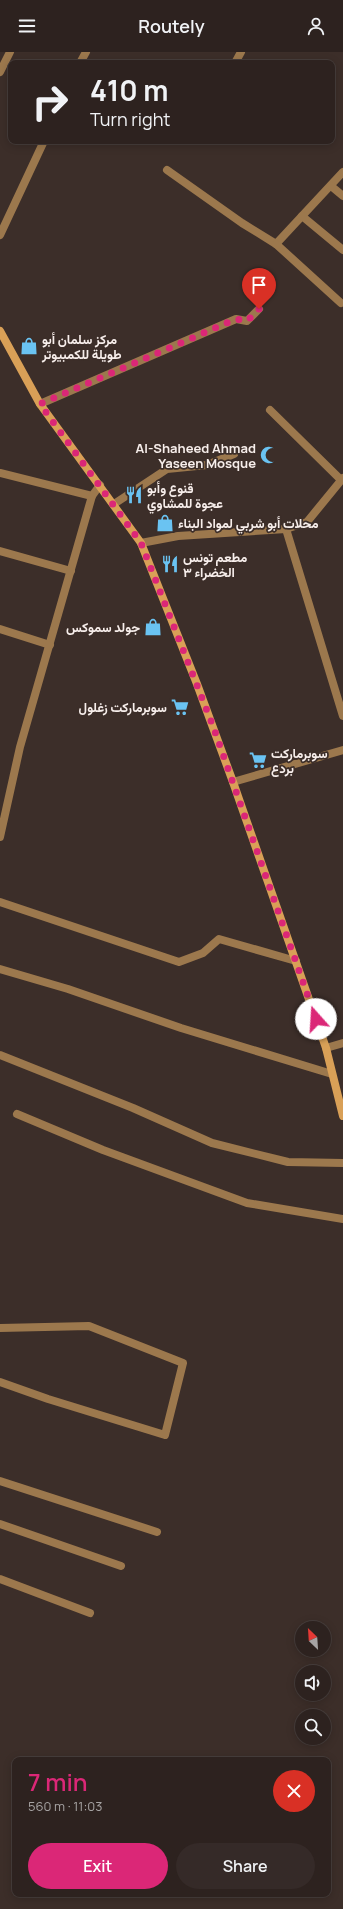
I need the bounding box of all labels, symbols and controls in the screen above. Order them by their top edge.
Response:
text: Routely [138,14,205,38]
icon: menu [16,15,38,37]
icon: person [305,15,327,37]
text: 410 m [90,71,169,109]
icon: right [24,76,76,128]
text: Turn right [90,107,171,131]
pin [242,268,276,309]
icon: arrive [248,274,270,296]
place label: مركز سلمان أبو طويلة للكمبيوتر [41,330,122,363]
shop icon: مركز سلمان أبو طويلة للكمبيوتر [19,336,39,356]
place label: Al-Shaheed Ahmad Yaseen Mosque [136,439,256,472]
mosque icon: Al-Shaheed Ahmad Yaseen Mosque [259,445,279,465]
place label: قنوع وأبو عجوة للمشاوي [147,479,223,514]
restaurant icon: قنوع وأبو عجوة للمشاوي [124,485,144,505]
shop icon: محلات أبو شربي لمواد البناء [155,513,175,533]
place label: محلات أبو شربي لمواد البناء [178,514,318,534]
place label: مطعم تونس الخضراء ٣ [183,548,247,581]
restaurant icon: مطعم تونس الخضراء ٣ [160,554,180,574]
shop icon: جولد سموكس [143,617,163,637]
place label: جولد سموكس [66,618,140,636]
supermarket icon: سوبرماركت زغلول [170,697,190,717]
place label: سوبرماركت زغلول [79,698,167,716]
place label: سوبرماركت بردع [271,744,328,777]
supermarket icon: سوبرماركت بردع [248,750,268,770]
position arrow [295,998,337,1040]
north arrow [295,1621,331,1657]
map controls [295,1621,331,1745]
button: sound [295,1665,331,1701]
button: search [295,1709,331,1745]
text: 7 min [28,1765,88,1798]
button: close [273,1770,315,1812]
text: 560 m · 11:03 [28,1797,102,1815]
button: Exit [28,1843,168,1889]
button: Share [176,1843,315,1889]

